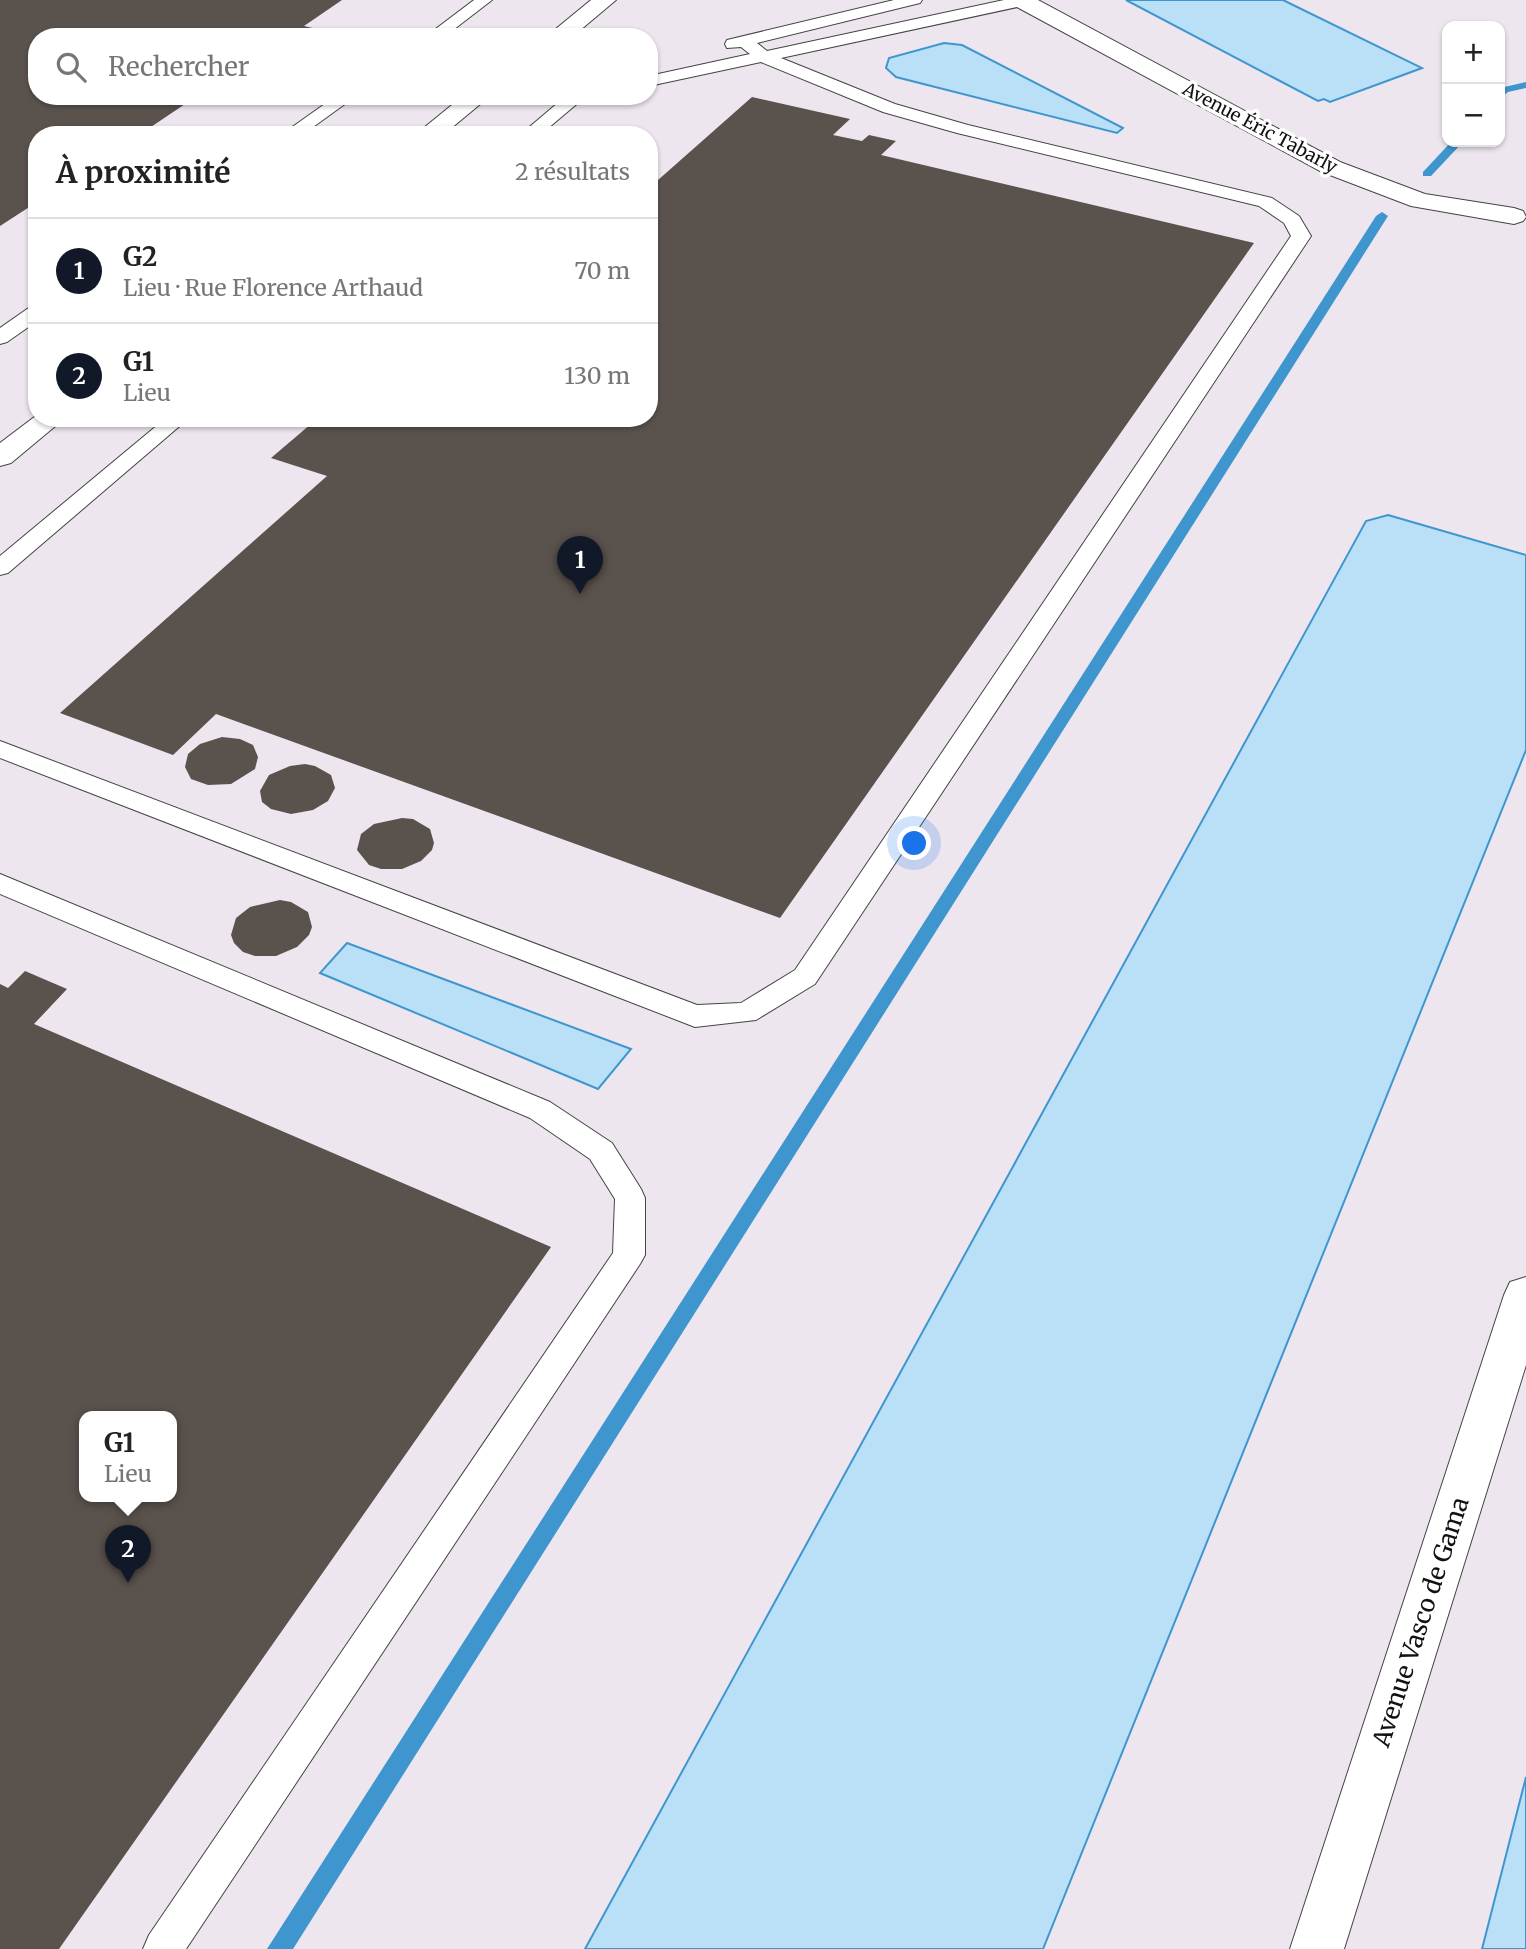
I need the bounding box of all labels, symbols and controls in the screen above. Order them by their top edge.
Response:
map controls [1442,21,1505,147]
button: + [1442,21,1505,84]
search box [28,28,658,105]
icon: search [52,48,90,86]
text: Rechercher [108,50,250,83]
street label: Avenue Éric Tabarly [1178,77,1342,178]
button: − [1442,84,1505,147]
text: À proximité [56,153,231,191]
text: 2 résultats [515,157,630,186]
text: G2 [123,240,157,273]
text: 1 [74,256,84,285]
text: 70 m [574,256,630,285]
text: Lieu · Rue Florence Arthaud [123,273,423,302]
text: G1 [123,345,154,378]
text: 2 [72,361,86,390]
text: 130 m [564,361,630,390]
text: Lieu [123,378,171,407]
pin: 1 [557,536,603,594]
your location [897,826,931,860]
popup [79,1411,177,1502]
text: G1 [104,1426,135,1459]
text: Lieu [104,1459,152,1488]
street label: Avenue Vasco de Gama [1365,1493,1476,1752]
pin: 2 [105,1525,151,1583]

